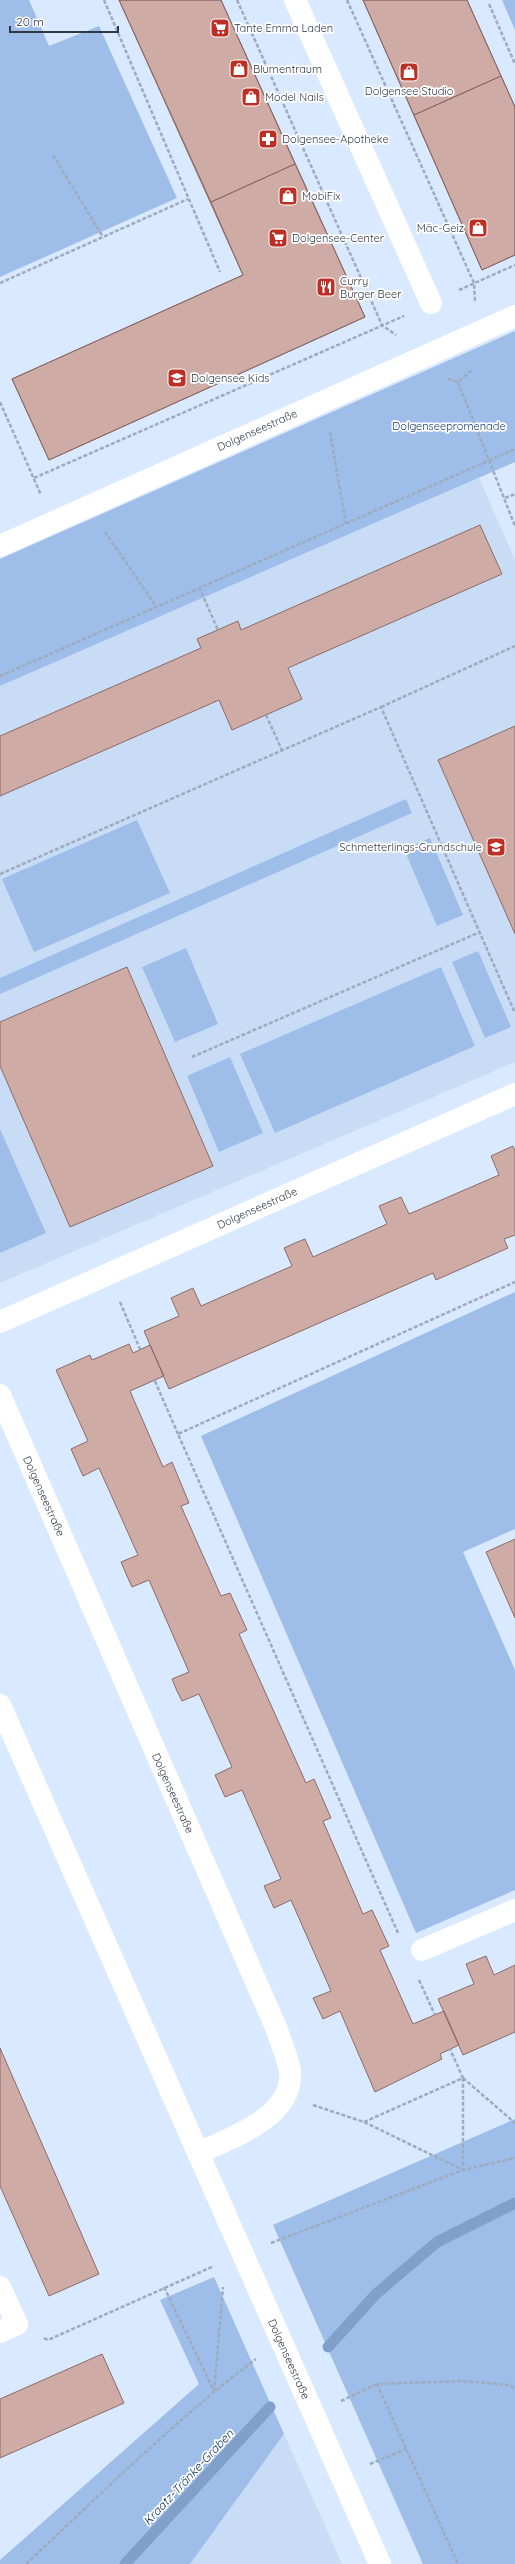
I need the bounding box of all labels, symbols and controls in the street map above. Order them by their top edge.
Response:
scale bar [10,8,118,34]
text: 20 m [16,14,44,29]
supermarket icon: Tante Emma Laden [209,17,231,39]
place label: Tante Emma Laden [234,21,333,35]
shop icon: Blumentraum [228,58,250,80]
shop icon: Dolgensee Studio [398,61,420,83]
place label: Blumentraum [253,62,322,76]
place label: Dolgensee Studio [365,84,454,98]
shop icon: Model Nails [240,86,262,108]
place label: Model Nails [265,90,324,104]
pharmacy icon: Dolgensee-Apotheke [257,128,279,150]
place label: Dolgensee-Apotheke [282,132,389,146]
shop icon: MobiFix [277,185,299,207]
place label: MobiFix [302,189,341,203]
shop icon: Mäc-Geiz [467,217,489,239]
place label: Mäc-Geiz [417,221,464,235]
supermarket icon: Dolgensee-Center [267,227,289,249]
place label: Dolgensee-Center [292,231,385,245]
place label: Curry Burger Beer [340,274,402,301]
restaurant icon: Curry Burger Beer [315,276,337,298]
school or university icon: Dolgensee Kids [166,367,188,389]
place label: Dolgensee Kids [191,371,269,385]
street label: Dolgenseestraße [215,406,299,454]
park label: Dolgenseepromenade [392,419,506,433]
school or university icon: Schmetterlings-Grundschule [485,836,507,858]
place label: Schmetterlings-Grundschule [339,840,482,854]
street label: Dolgenseestraße [215,1184,299,1232]
street label: Dolgenseestraße [20,1454,68,1538]
street label: Dolgenseestraße [149,1751,197,1835]
street label: Dolgenseestraße [265,2317,313,2401]
water label: Kraatz-Tränke-Graben [140,2425,237,2528]

